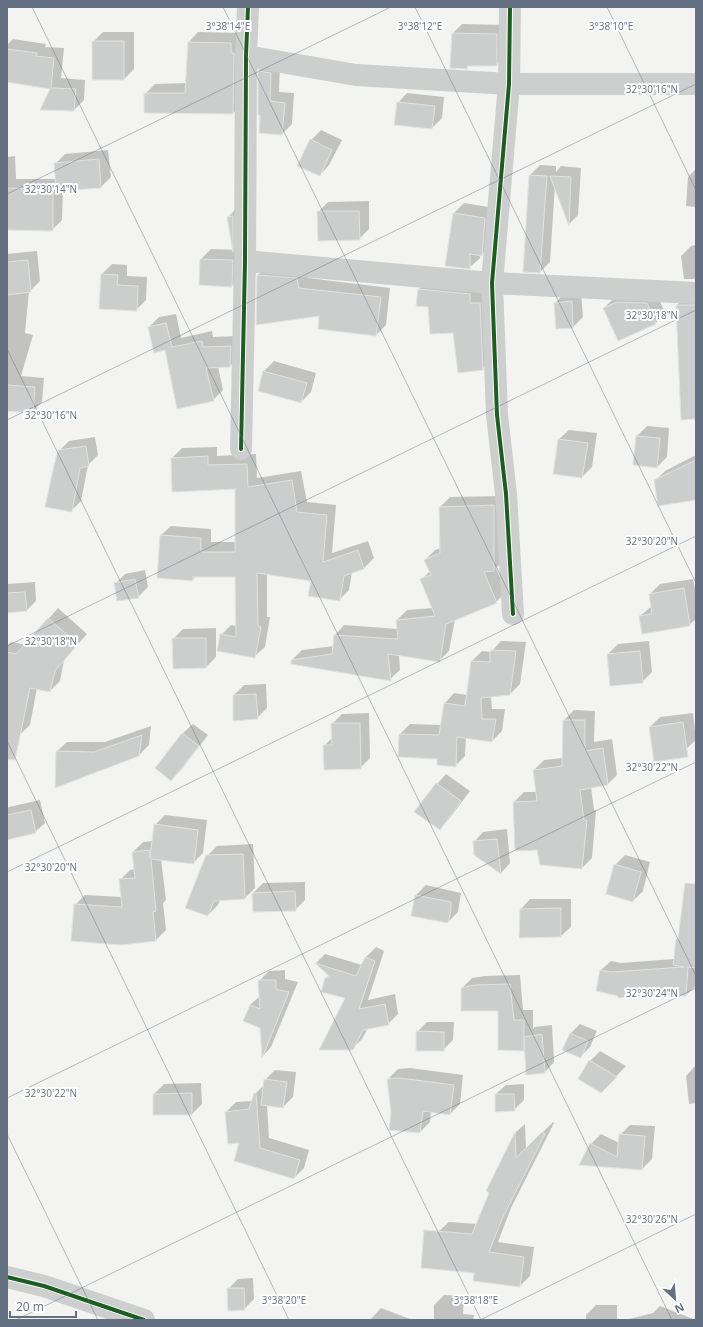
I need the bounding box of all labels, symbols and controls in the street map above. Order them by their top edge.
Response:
text: 3°38'14"E [206,19,250,33]
text: 3°38'12"E [398,19,442,33]
text: 3°38'10"E [589,19,633,33]
text: 32°30'16"N [626,82,678,96]
text: 32°30'14"N [25,182,77,196]
text: 32°30'18"N [626,308,678,322]
text: 32°30'16"N [25,408,77,422]
text: 32°30'20"N [626,534,678,548]
text: 32°30'18"N [25,634,77,648]
text: 32°30'22"N [626,760,678,774]
text: 32°30'20"N [25,860,77,874]
text: 32°30'24"N [626,986,678,1000]
text: 32°30'22"N [25,1086,77,1100]
text: 32°30'26"N [626,1212,678,1226]
north arrow [655,1279,695,1319]
scale bar [10,1293,76,1319]
text: 3°38'20"E [262,1293,306,1307]
text: 3°38'18"E [454,1293,498,1307]
text: 20 m [16,1298,44,1315]
text: N [672,1300,687,1317]

